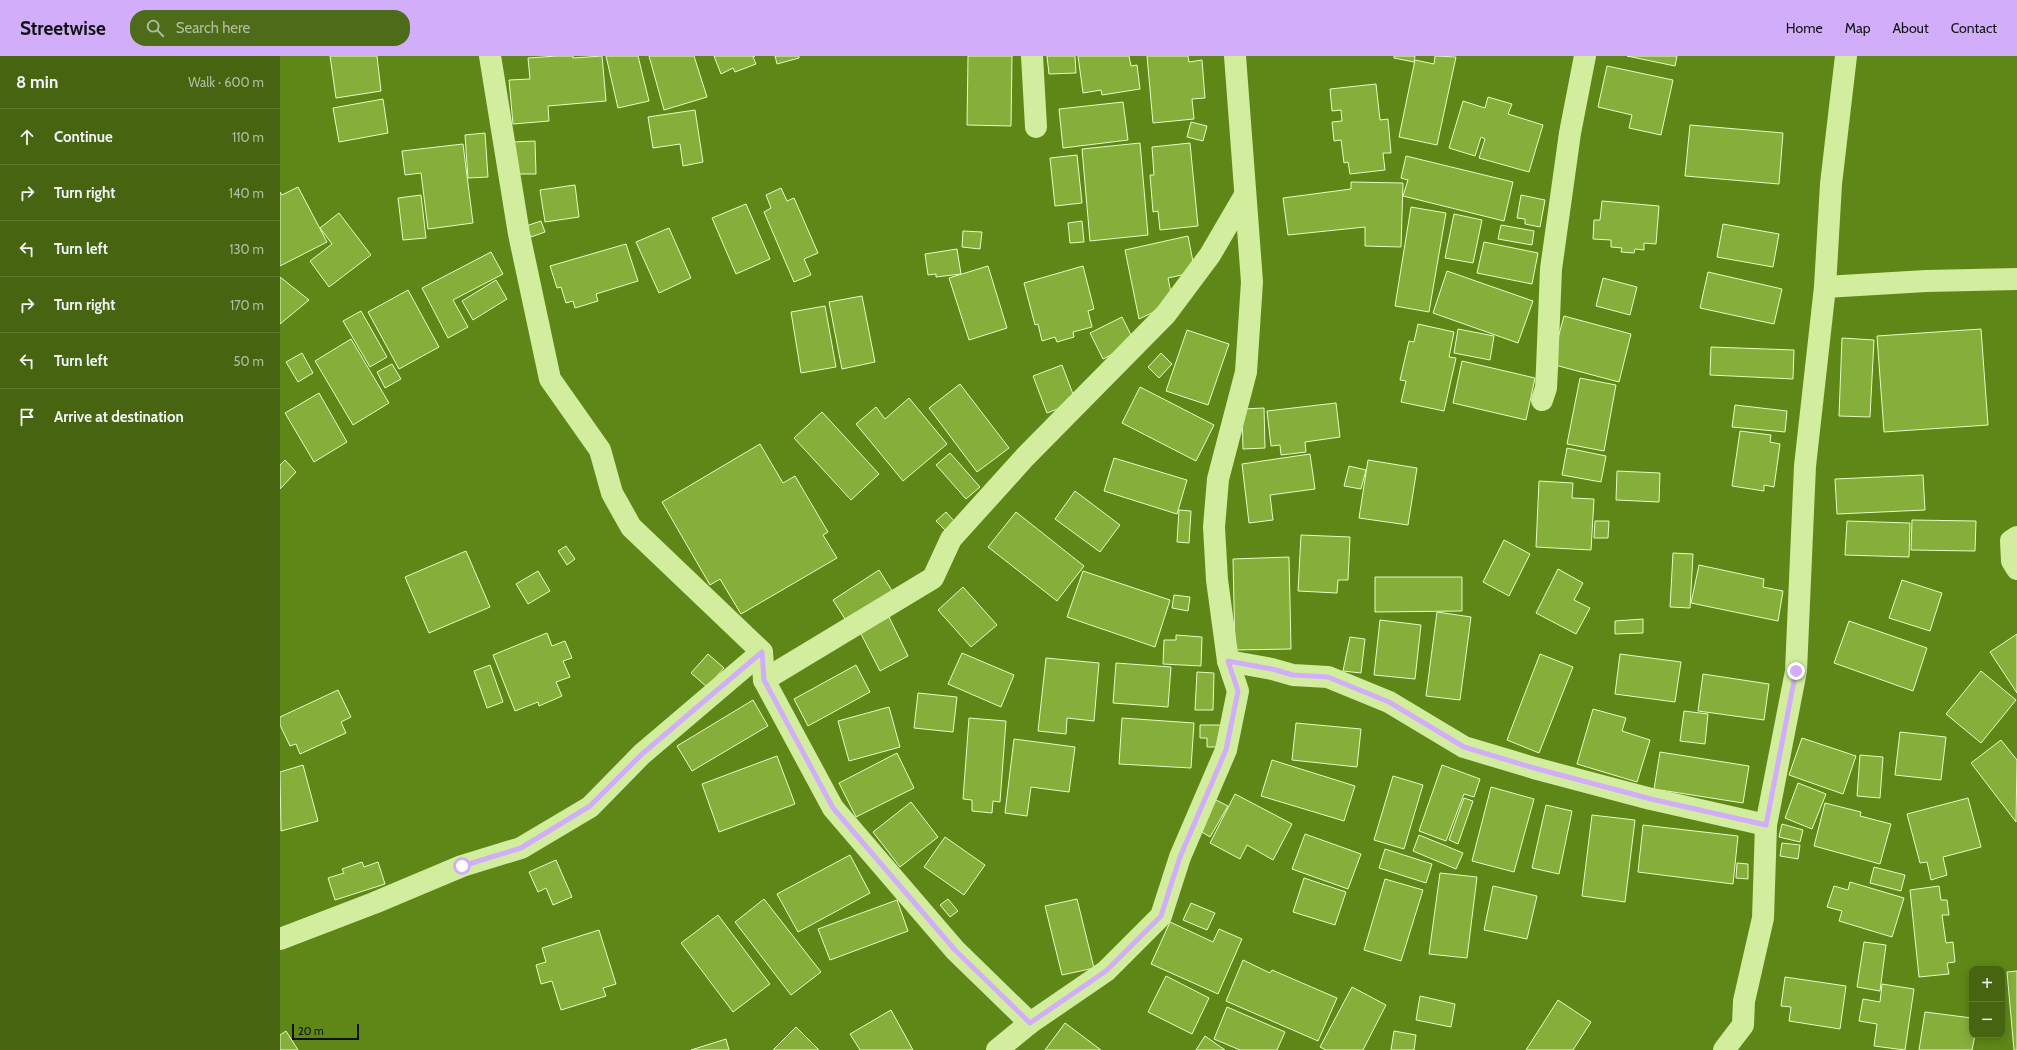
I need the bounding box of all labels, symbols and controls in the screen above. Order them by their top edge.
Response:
search box [130,10,410,46]
text: Streetwise [20,17,106,40]
icon: search [144,17,166,39]
text: Search here [176,19,250,37]
text: Home [1786,19,1823,37]
text: Map [1845,19,1870,37]
text: About [1892,19,1929,37]
text: Contact [1951,19,1997,37]
text: 8 min [16,72,58,92]
text: Walk · 600 m [188,74,264,90]
icon: ahead [16,126,38,148]
text: Continue [54,128,113,146]
text: 110 m [232,129,264,145]
icon: right [16,182,38,204]
text: Turn right [54,184,115,202]
text: 140 m [229,185,264,201]
icon: left [16,238,38,260]
text: Turn left [54,240,108,258]
text: 130 m [229,241,264,257]
icon: right [16,294,38,316]
text: Turn right [54,296,115,314]
text: 170 m [230,297,264,313]
icon: left [16,350,38,372]
text: Turn left [54,352,108,370]
text: 50 m [234,353,264,369]
icon: arrive [16,406,38,428]
text: Arrive at destination [54,408,184,426]
route end [1787,662,1805,680]
route start [453,857,471,875]
map controls [1969,966,2005,1038]
button: + [1969,966,2005,1002]
button: − [1969,1002,2005,1038]
scale bar [292,1022,359,1041]
text: 20 m [298,1024,324,1038]

